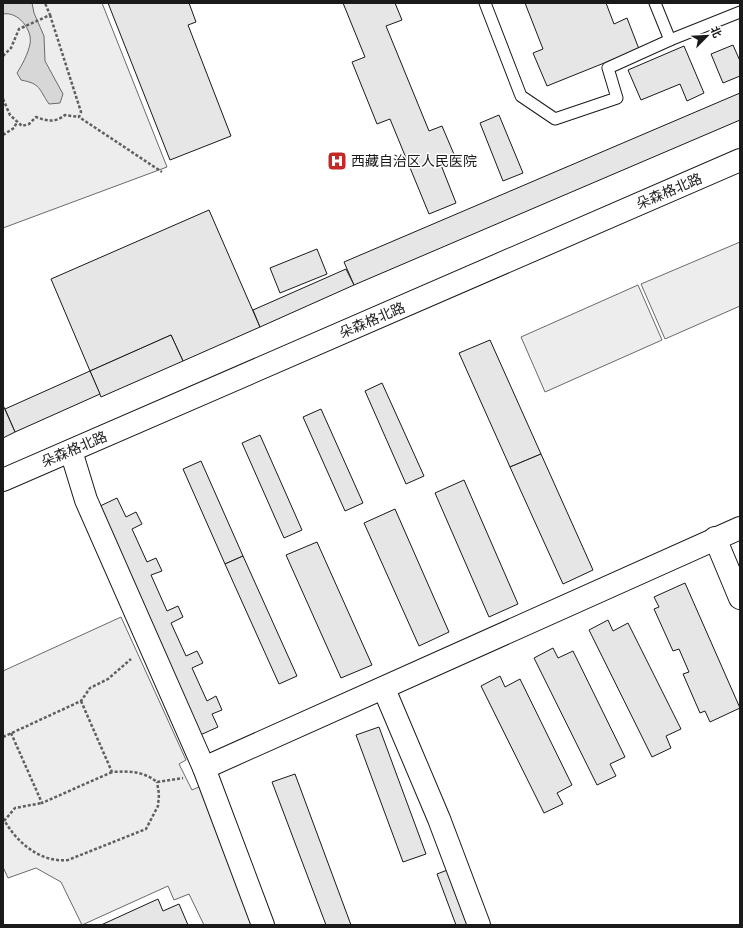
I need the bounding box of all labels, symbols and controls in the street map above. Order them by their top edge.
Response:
north arrow [687,16,727,56]
text: 北 [707,24,724,40]
hospital icon: 西藏自治区人民医院 [326,150,348,172]
place label: 西藏自治区人民医院 [351,154,477,171]
street label: 朵森格北路 [634,170,705,214]
street label: 朵森格北路 [337,299,408,343]
street label: 朵森格北路 [39,428,110,472]

